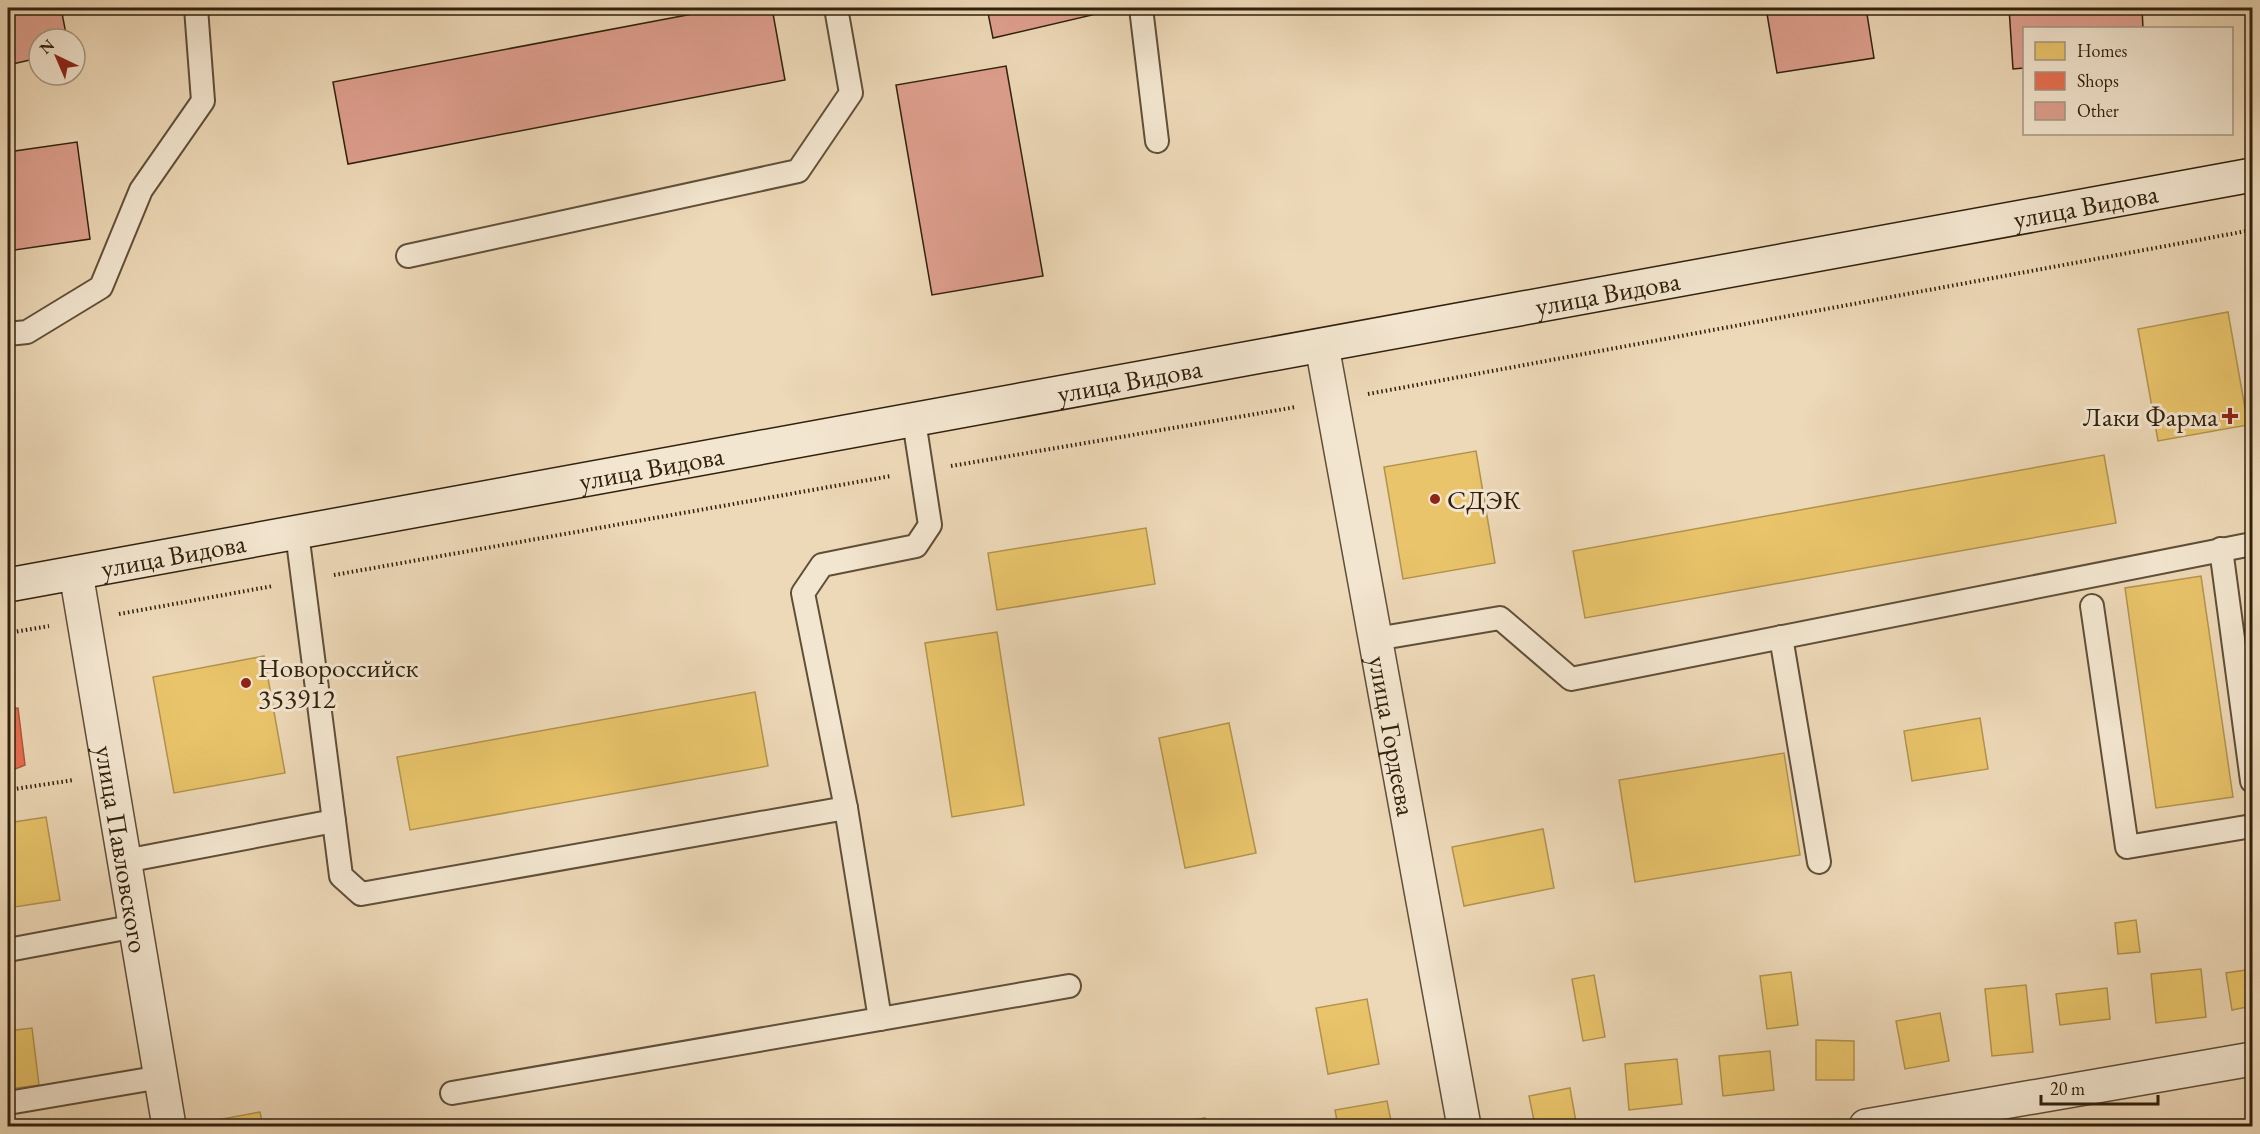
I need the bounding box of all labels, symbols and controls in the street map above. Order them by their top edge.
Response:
north arrow [27,27,87,87]
legend [2023,27,2233,135]
text: N [35,34,59,59]
text: Homes [2077,39,2128,62]
text: Shops [2077,69,2119,92]
text: Other [2077,99,2119,122]
street label: улица Видова [2010,175,2161,236]
street label: улица Видова [1532,262,1683,323]
street label: улица Видова [1054,350,1205,410]
place label: Лаки Фарма [2083,399,2218,434]
marker: Лаки Фарма [2223,409,2237,423]
street label: улица Видова [576,437,727,498]
place label: СДЭК [1447,482,1521,517]
marker: СДЭК [1428,492,1442,506]
street label: улица Видова [98,524,249,585]
place label: Новороссийск 353912 [258,650,419,716]
street label: улица Гордеева [1361,653,1425,819]
marker: Новороссийск 353912 [239,676,253,690]
street label: улица Павловского [88,743,157,955]
scale bar [2041,1068,2158,1106]
text: 20 m [2050,1077,2085,1100]

